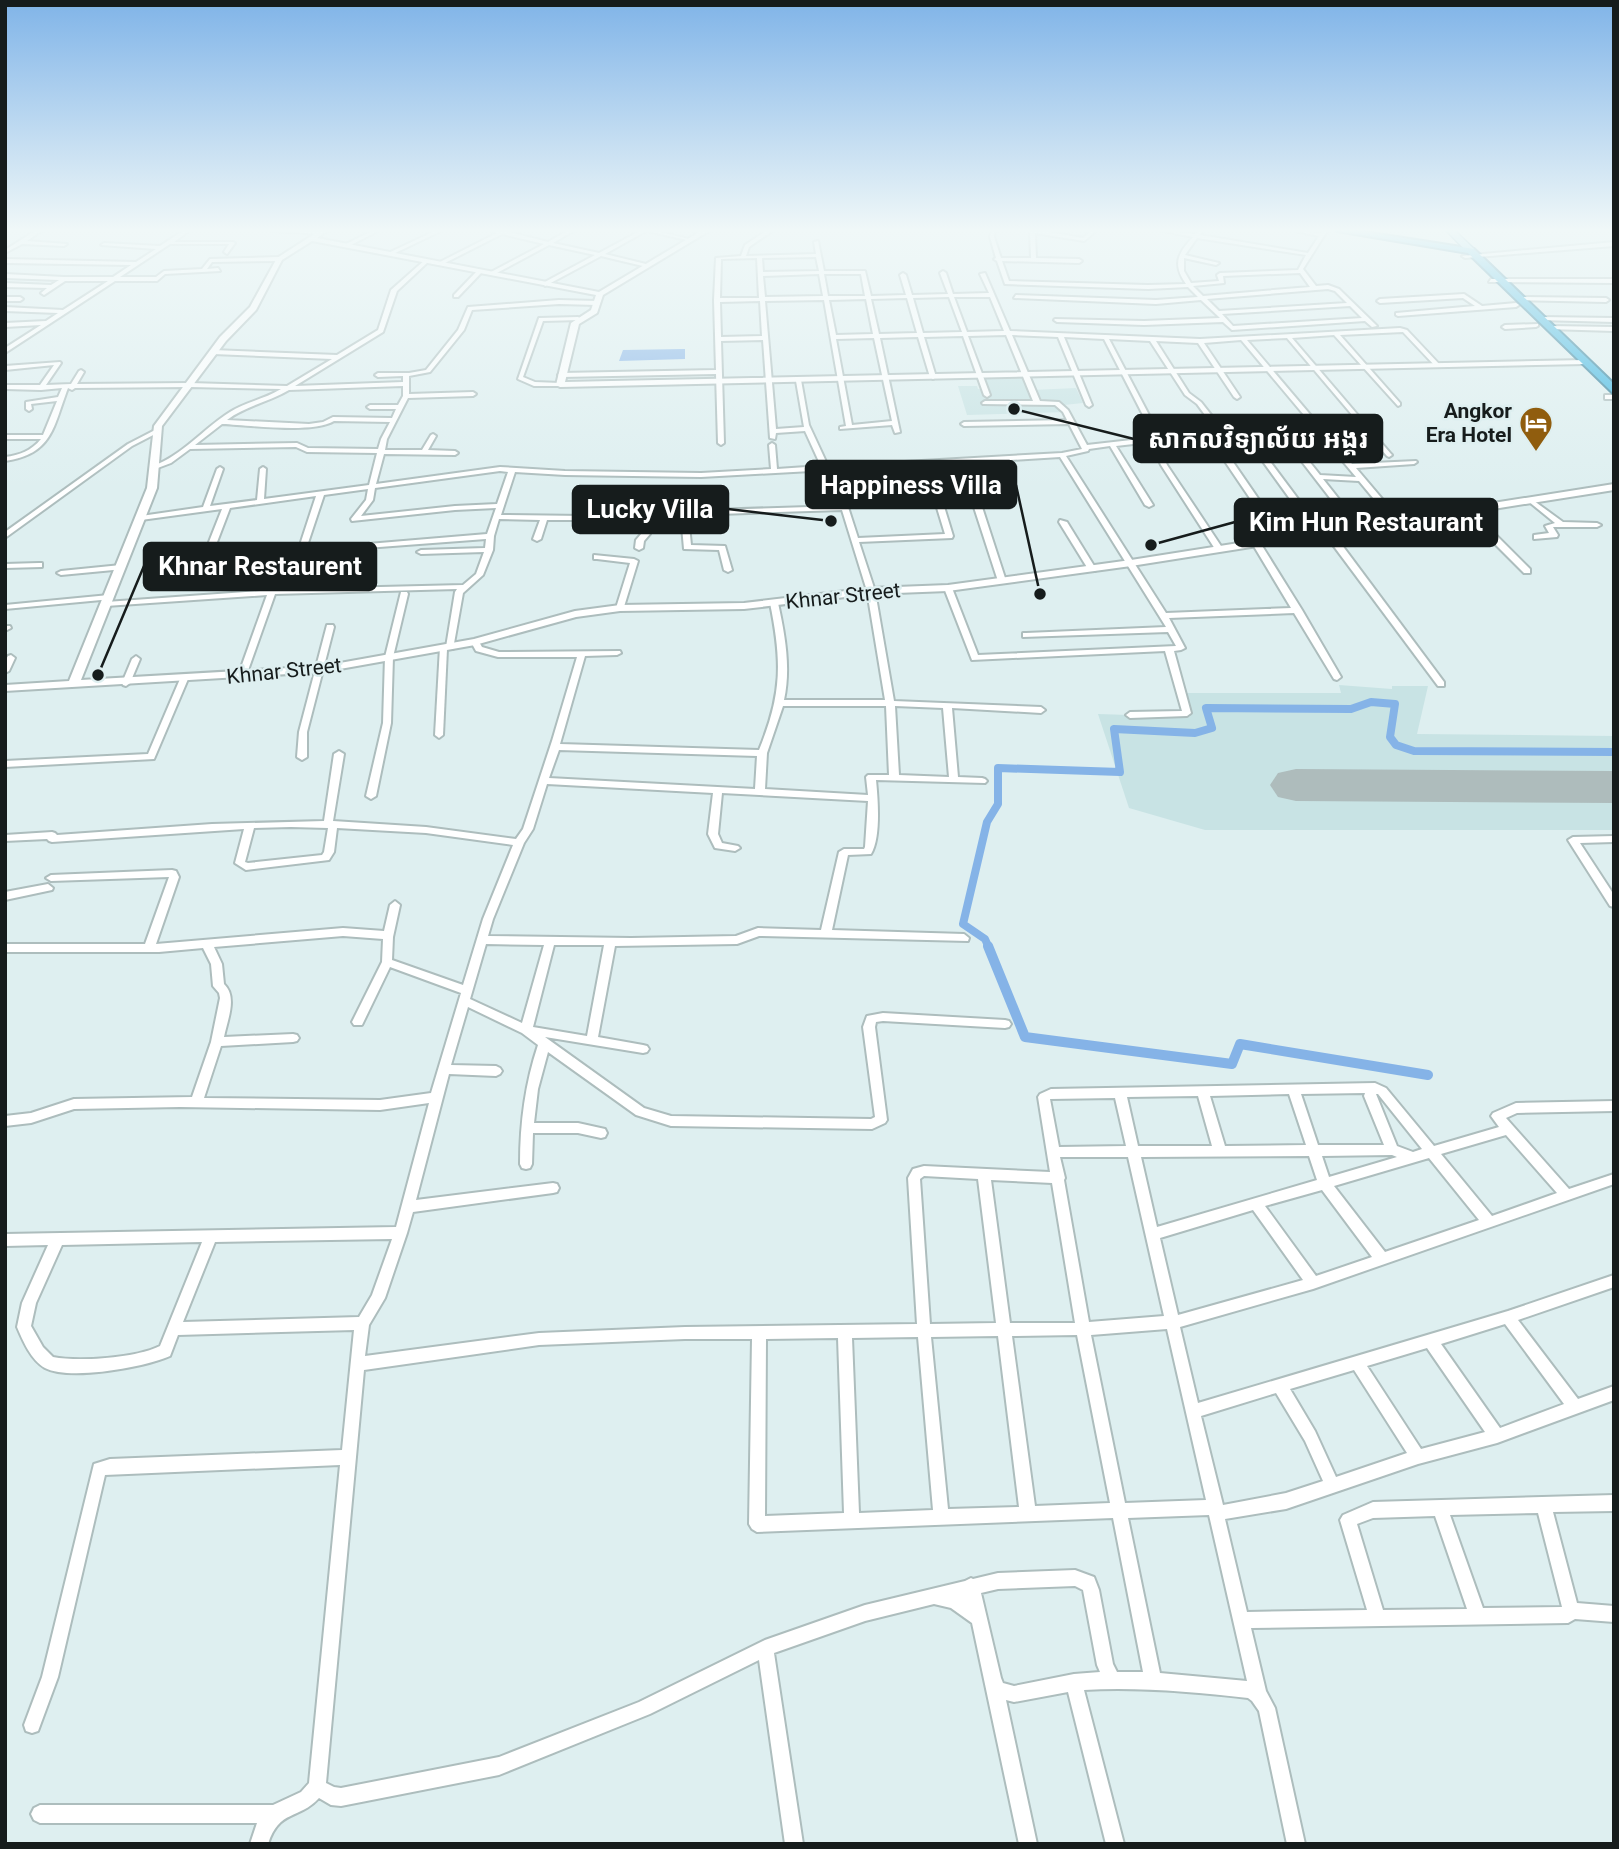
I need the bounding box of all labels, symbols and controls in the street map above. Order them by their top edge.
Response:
place label: Angkor Era Hotel [1426,399,1512,447]
hotel icon: Angkor Era Hotel [1517,404,1555,453]
callout: សាកលវិទ្យាល័យ អង្គរ [1134,415,1382,462]
text: សាកលវិទ្យាល័យ អង្គរ [1148,424,1368,456]
callout: Happiness Villa [806,461,1016,508]
text: Happiness Villa [820,470,1002,500]
callout: Lucky Villa [573,486,728,533]
text: Lucky Villa [587,494,714,524]
callout: Kim Hun Restaurant [1235,499,1497,546]
text: Kim Hun Restaurant [1249,507,1483,537]
callout: Khnar Restaurent [144,543,376,590]
text: Khnar Restaurent [158,551,362,581]
street label: Khnar Street [784,578,902,614]
street label: Khnar Street [225,653,343,689]

